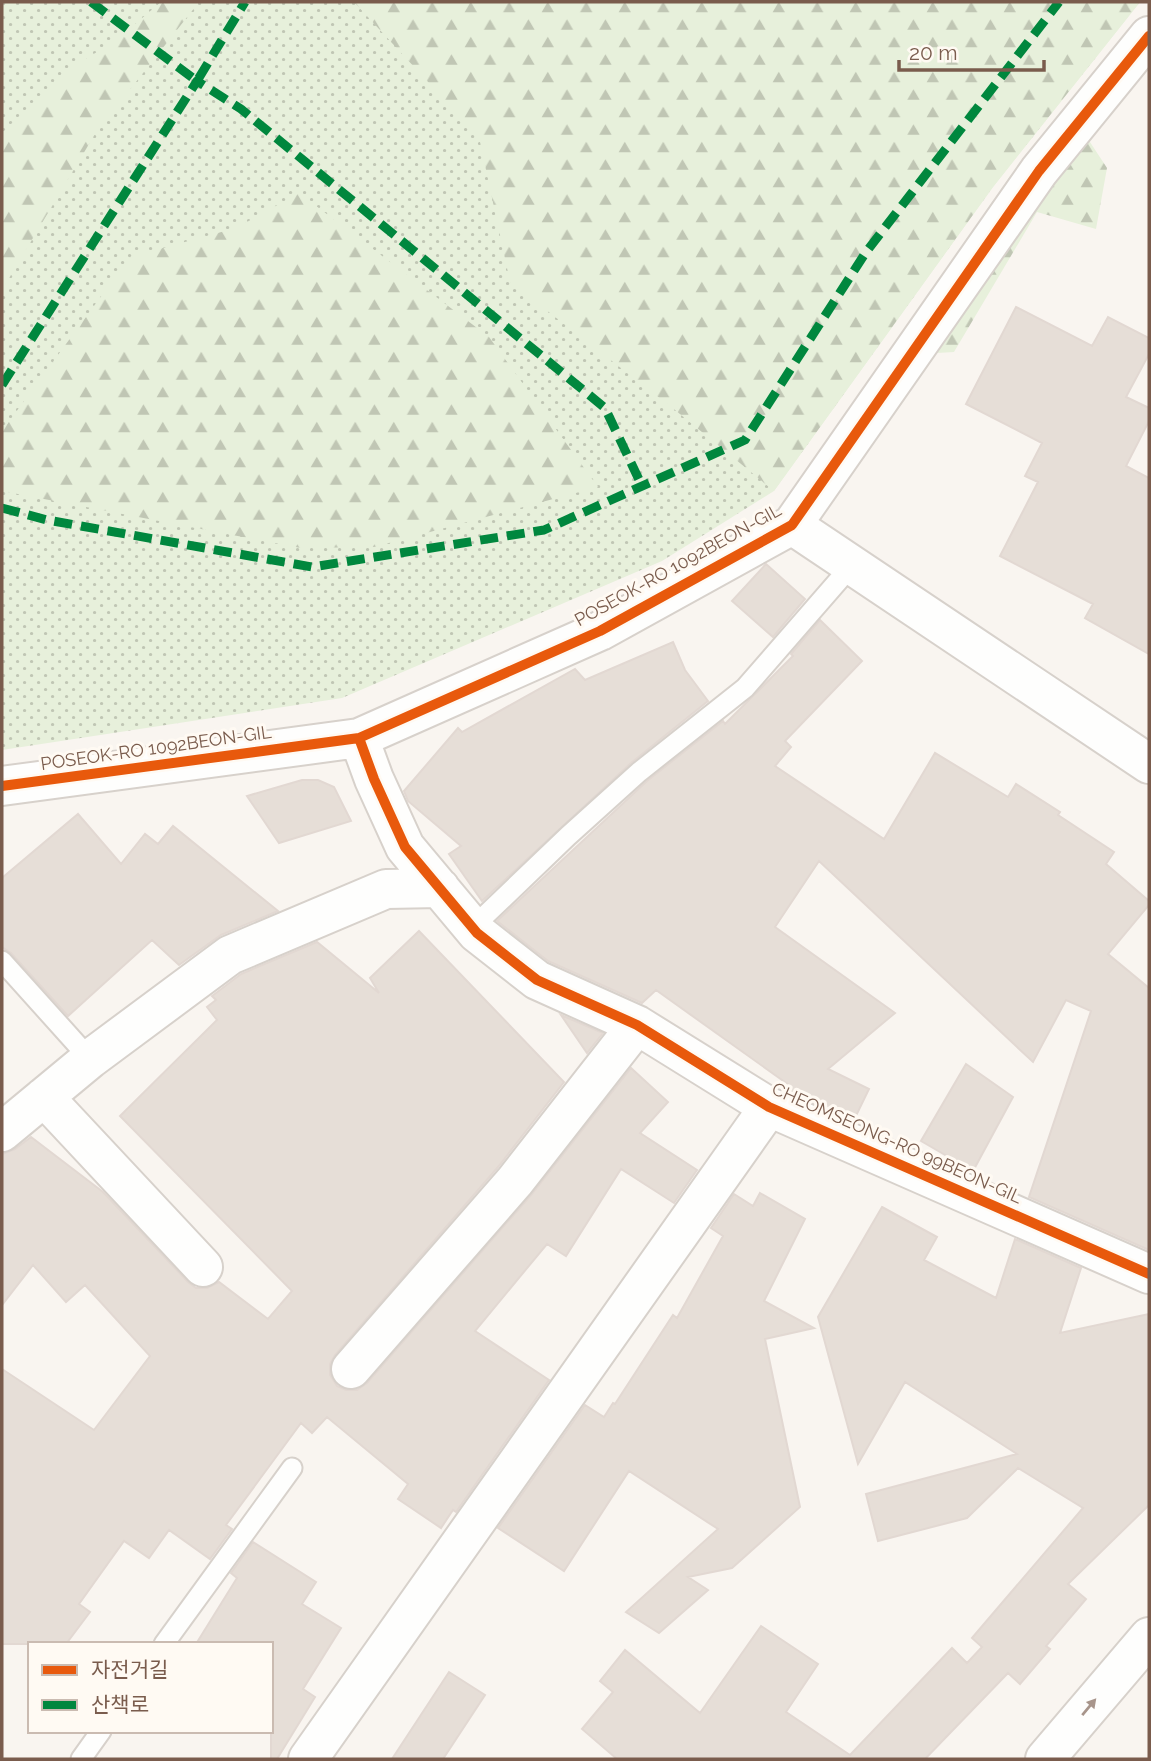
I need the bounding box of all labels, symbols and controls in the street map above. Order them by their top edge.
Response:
scale bar [899,28,1044,72]
text: 20 m [909,40,957,65]
street label: POSEOK-RO 1092BEON-GIL [571,499,785,630]
street label: POSEOK-RO 1092BEON-GIL [39,721,273,774]
street label: CHEOMSEONG-RO 99BEON-GIL [769,1078,1026,1208]
legend [28,1642,273,1733]
text: 자전거길 [91,1657,168,1682]
text: 산책로 [91,1692,149,1717]
one-way arrow [1082,1699,1097,1717]

